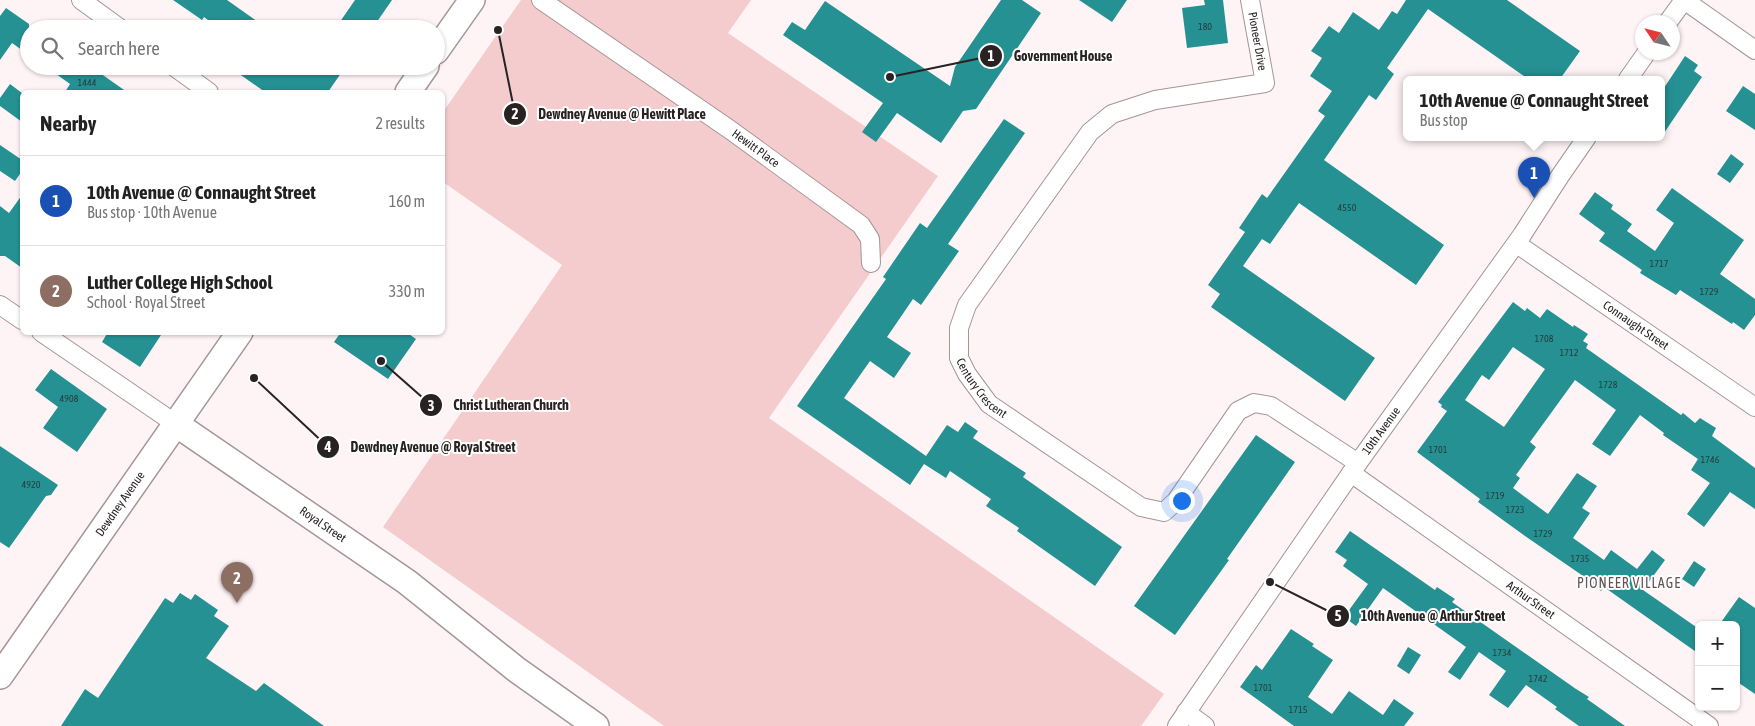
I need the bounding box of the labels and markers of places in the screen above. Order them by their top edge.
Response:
callout: Government House [978,42,1122,71]
callout: Dewdney Avenue @ Hewitt Place [503,100,716,129]
pin: 1 [1518,157,1550,198]
callout: Christ Lutheran Church [418,391,579,420]
callout: Dewdney Avenue @ Royal Street [315,432,525,461]
pin: 2 [221,562,253,603]
callout: 10th Avenue @ Arthur Street [1326,602,1515,631]

